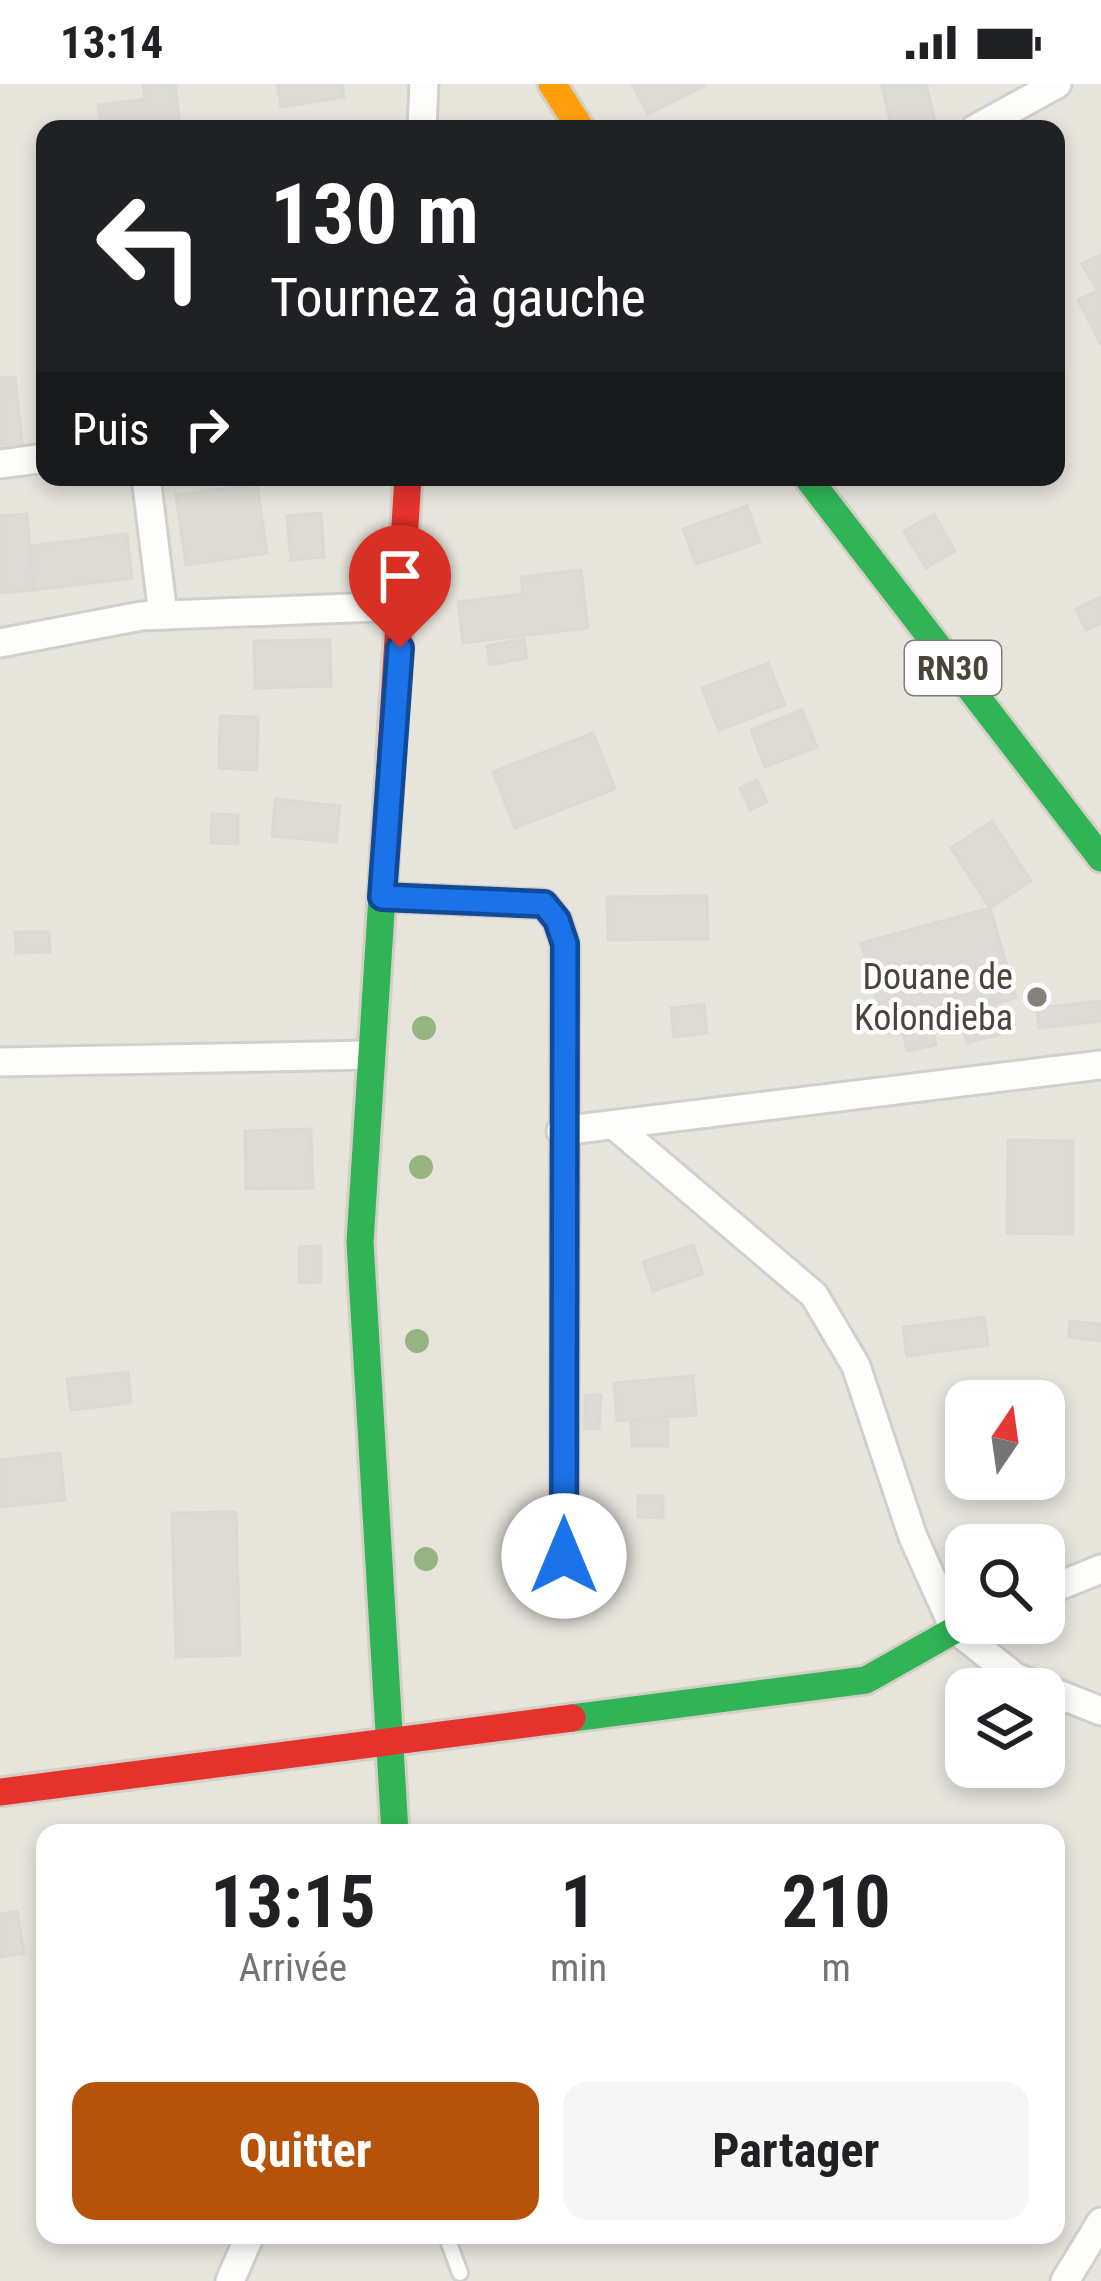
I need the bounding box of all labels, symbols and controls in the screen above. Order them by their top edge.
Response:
text: 13:14 [60,16,163,69]
text: 130 m [270,165,479,264]
icon: left [72,168,228,324]
text: Tournez à gauche [270,266,646,329]
icon: right [174,396,240,462]
text: Puis [72,403,150,456]
pin [349,525,451,648]
icon: arrive [367,543,433,609]
road number: RN30 [905,641,1001,695]
place label: Douane de Kolondieba [854,956,1013,1039]
marker: Douane de Kolondieba [1024,984,1050,1010]
north arrow [945,1380,1065,1500]
map controls [945,1380,1065,1788]
position arrow [501,1493,627,1619]
button: search [945,1524,1065,1644]
button: layers [945,1668,1065,1788]
text: 13:15 [210,1860,376,1945]
text: 1 [560,1860,597,1945]
text: 210 [781,1860,891,1945]
text: Arrivée [239,1945,347,1991]
text: min [550,1945,607,1991]
text: m [821,1945,851,1991]
button: Quitter [72,2082,539,2220]
button: Partager [563,2082,1029,2220]

